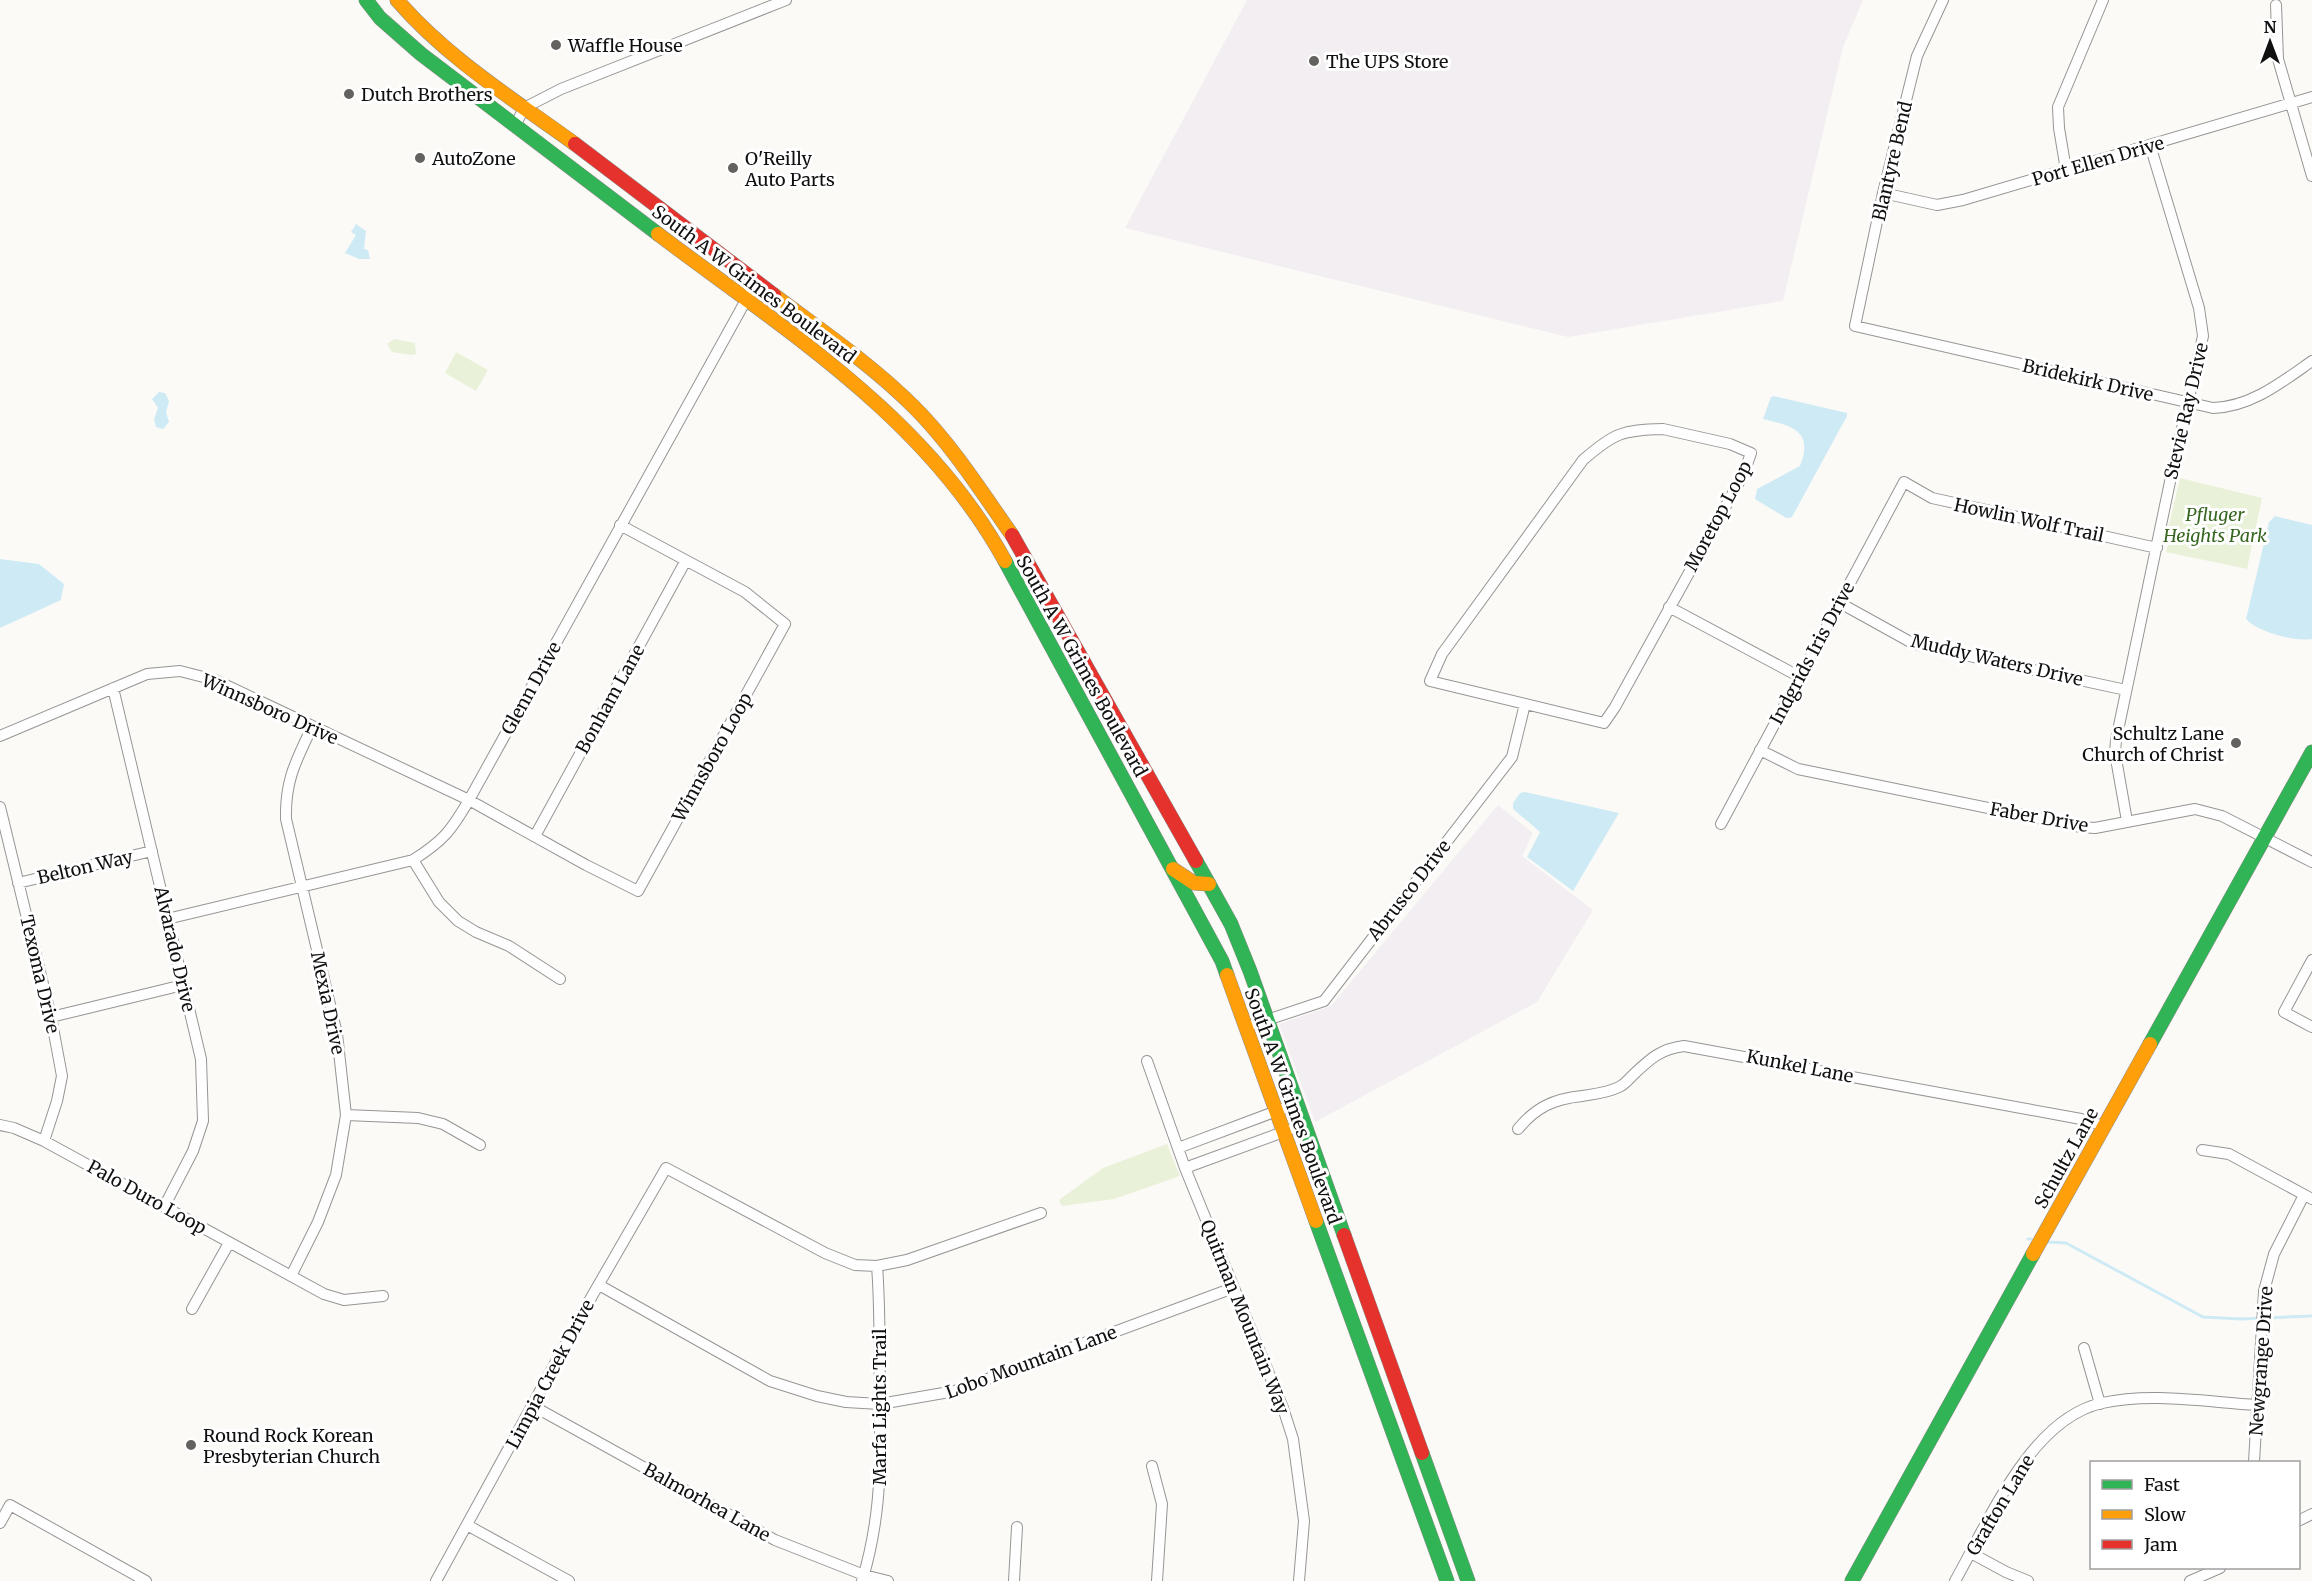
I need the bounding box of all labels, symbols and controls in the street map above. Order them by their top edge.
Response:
north arrow [2240,12,2300,72]
text: N [2264,17,2277,37]
place label: Waffle House [567,34,683,57]
marker: Waffle House [549,38,563,52]
place label: The UPS Store [1326,50,1449,73]
marker: The UPS Store [1307,54,1321,68]
place label: Dutch Brothers [361,83,493,106]
marker: Dutch Brothers [342,87,356,101]
street label: Blantyre Bend [1867,99,1917,223]
street label: Port Ellen Drive [2029,131,2167,191]
place label: AutoZone [431,147,516,170]
place label: O'Reilly Auto Parts [744,147,835,191]
marker: AutoZone [413,151,427,165]
marker: O'Reilly Auto Parts [726,161,740,175]
street label: South A W Grimes Boulevard [647,200,861,368]
street label: Stevie Ray Drive [2159,340,2213,482]
street label: Bridekirk Drive [2020,354,2156,406]
street label: Moretop Loop [1679,457,1757,575]
street label: Howlin Wolf Trail [1952,493,2107,547]
park label: Pfluger Heights Park [2162,503,2267,547]
street label: South A W Grimes Boulevard [1011,551,1153,781]
street label: Indgrids Iris Drive [1765,578,1859,728]
street label: Muddy Waters Drive [1909,629,2085,691]
street label: Glenn Drive [496,637,566,739]
street label: Bonham Lane [571,640,649,758]
street label: Winnsboro Drive [197,668,342,749]
street label: Winnsboro Loop [667,688,757,827]
place label: Schultz Lane Church of Christ [2082,722,2224,766]
marker: Schultz Lane Church of Christ [2229,736,2243,750]
street label: Faber Drive [1988,797,2090,837]
street label: Abrusco Drive [1362,835,1456,946]
street label: Belton Way [35,845,136,889]
street label: Alvarado Drive [149,883,201,1014]
street label: Texoma Drive [15,913,65,1035]
street label: Mexia Drive [306,950,350,1056]
street label: South A W Grimes Boulevard [1240,985,1347,1227]
street label: Kunkel Lane [1745,1044,1855,1088]
street label: Schultz Lane [2029,1104,2103,1212]
street label: Palo Duro Loop [83,1155,211,1239]
street label: Quitman Mountain Way [1195,1216,1295,1418]
street label: Newgrange Drive [2244,1285,2278,1437]
street label: Limpia Creek Drive [501,1295,599,1453]
street label: Lobo Mountain Lane [942,1320,1120,1404]
street label: Marfa Lights Trail [868,1328,891,1485]
place label: Round Rock Korean Presbyterian Church [203,1424,380,1468]
marker: Round Rock Korean Presbyterian Church [184,1438,198,1452]
street label: Grafton Lane [1961,1450,2039,1560]
street label: Balmorhea Lane [639,1458,775,1546]
legend [2090,1461,2300,1569]
text: Fast [2144,1473,2180,1496]
text: Slow [2144,1503,2187,1526]
text: Jam [2143,1533,2178,1556]

